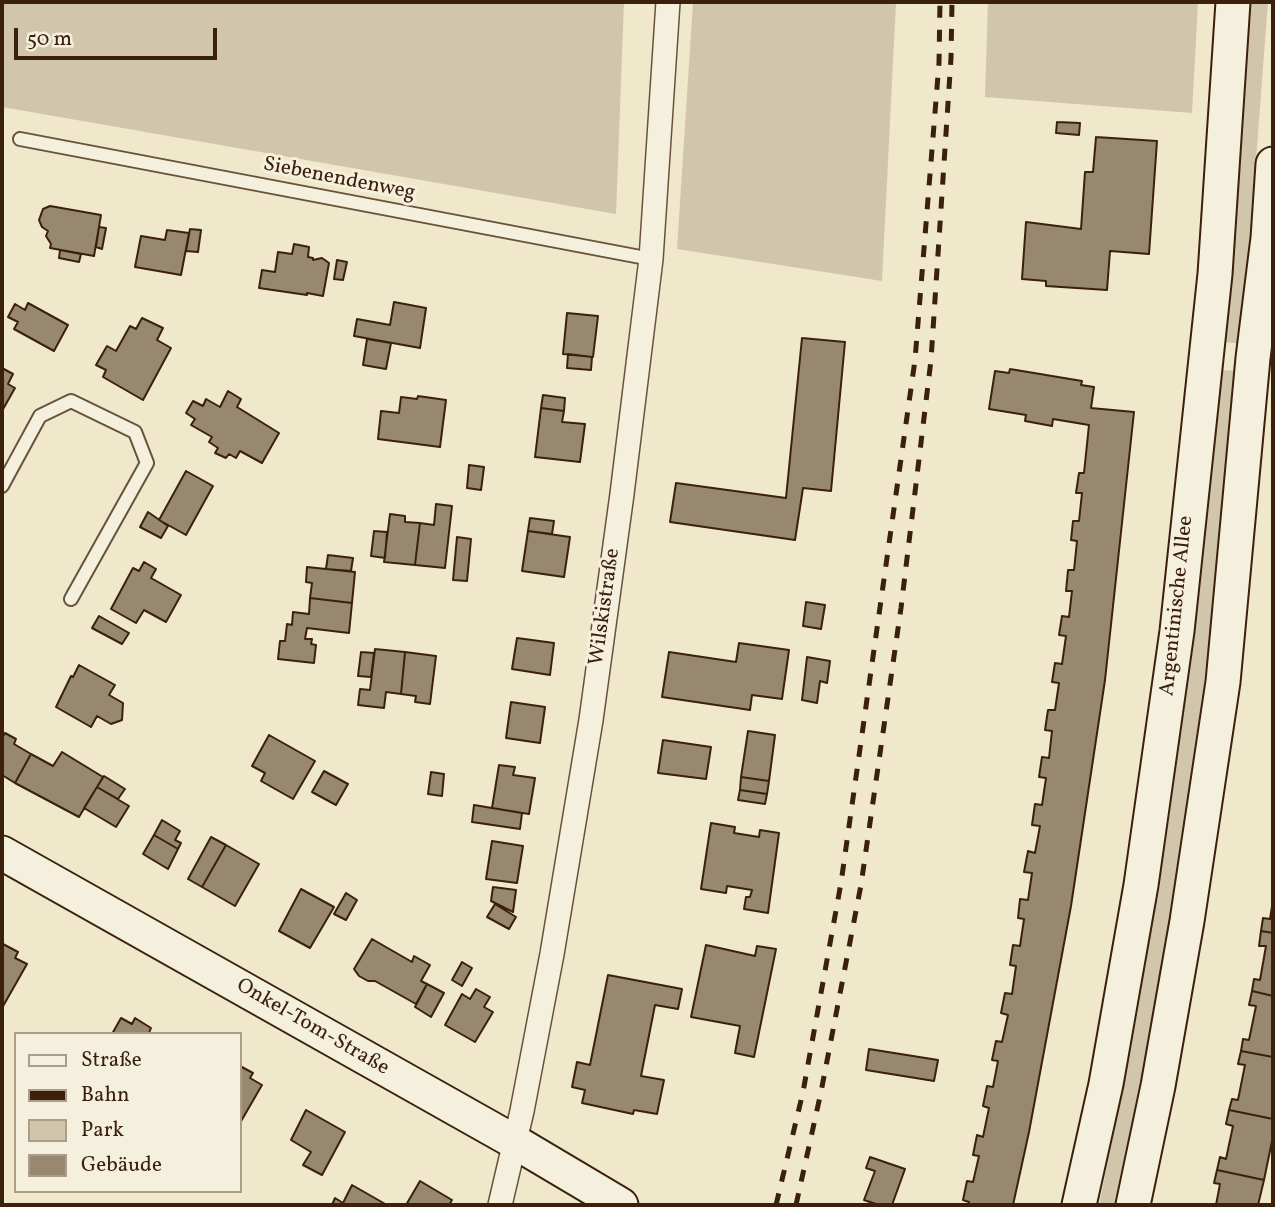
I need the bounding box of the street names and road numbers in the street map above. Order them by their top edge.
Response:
street label: Siebenendenweg [261,153,417,207]
street label: Argentinische Allee [1156,515,1200,697]
street label: Wilskistraße [585,547,627,667]
street label: Onkel-Tom-Straße [231,974,393,1082]

